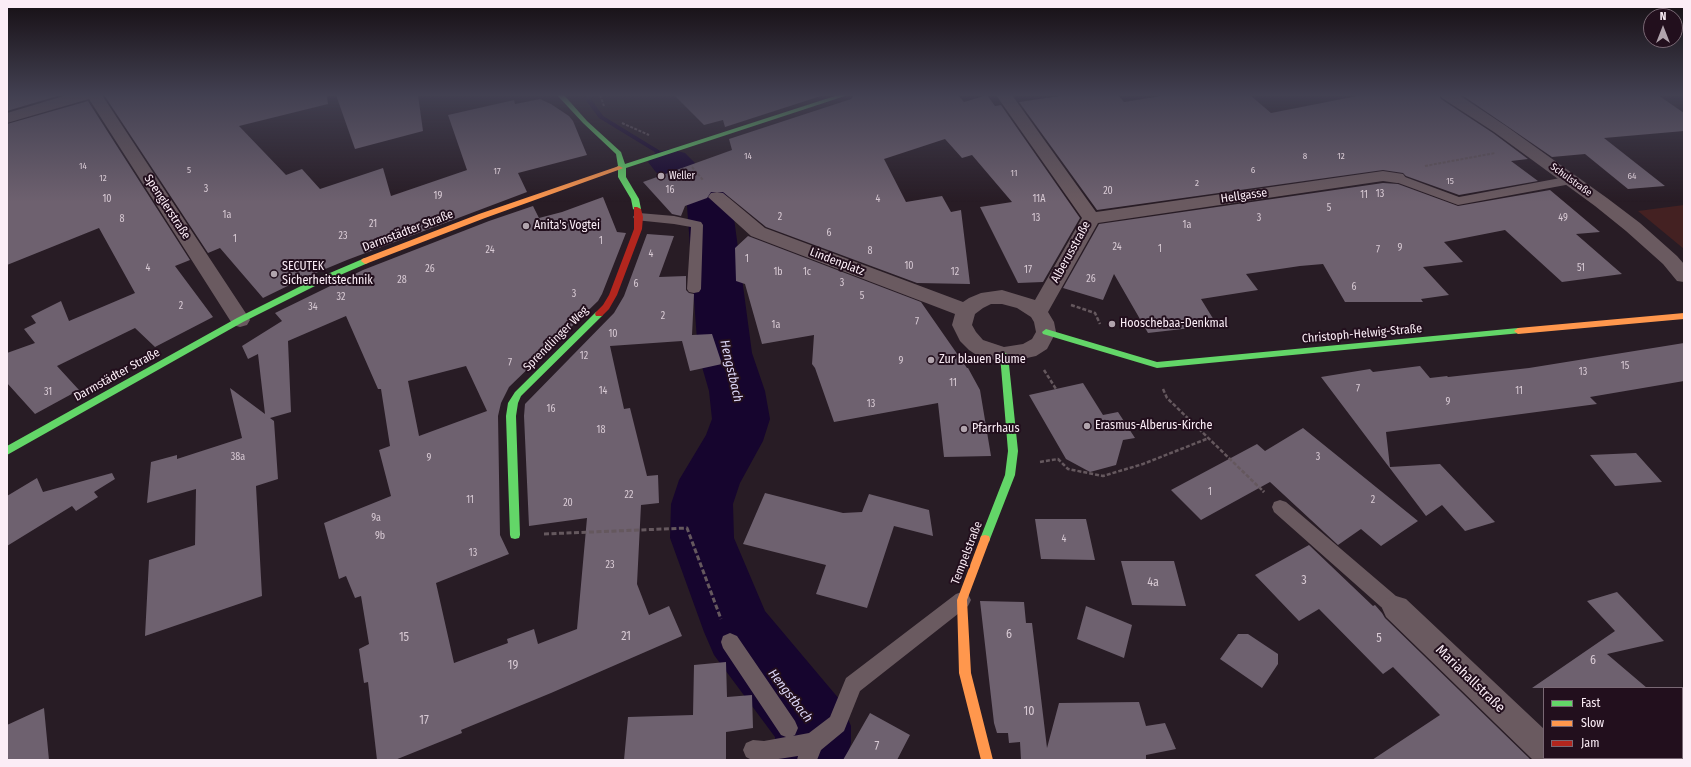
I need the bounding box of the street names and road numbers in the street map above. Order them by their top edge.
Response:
street label: Schulstraße [1548,161,1594,199]
street label: Spenglerstraße [141,172,193,242]
street label: Hellgasse [1220,186,1268,206]
street label: Darmstädter Straße [361,207,455,255]
street label: Alberusstraße [1048,219,1094,285]
street label: Lindenplatz [808,245,866,279]
street label: Sprendlinger Weg [520,303,592,375]
street label: Christoph-Helwig-Straße [1301,322,1423,346]
street label: Darmstädter Straße [72,345,162,405]
street label: Tempelstraße [948,519,986,587]
street label: Mariahallstraße [1432,642,1508,716]

